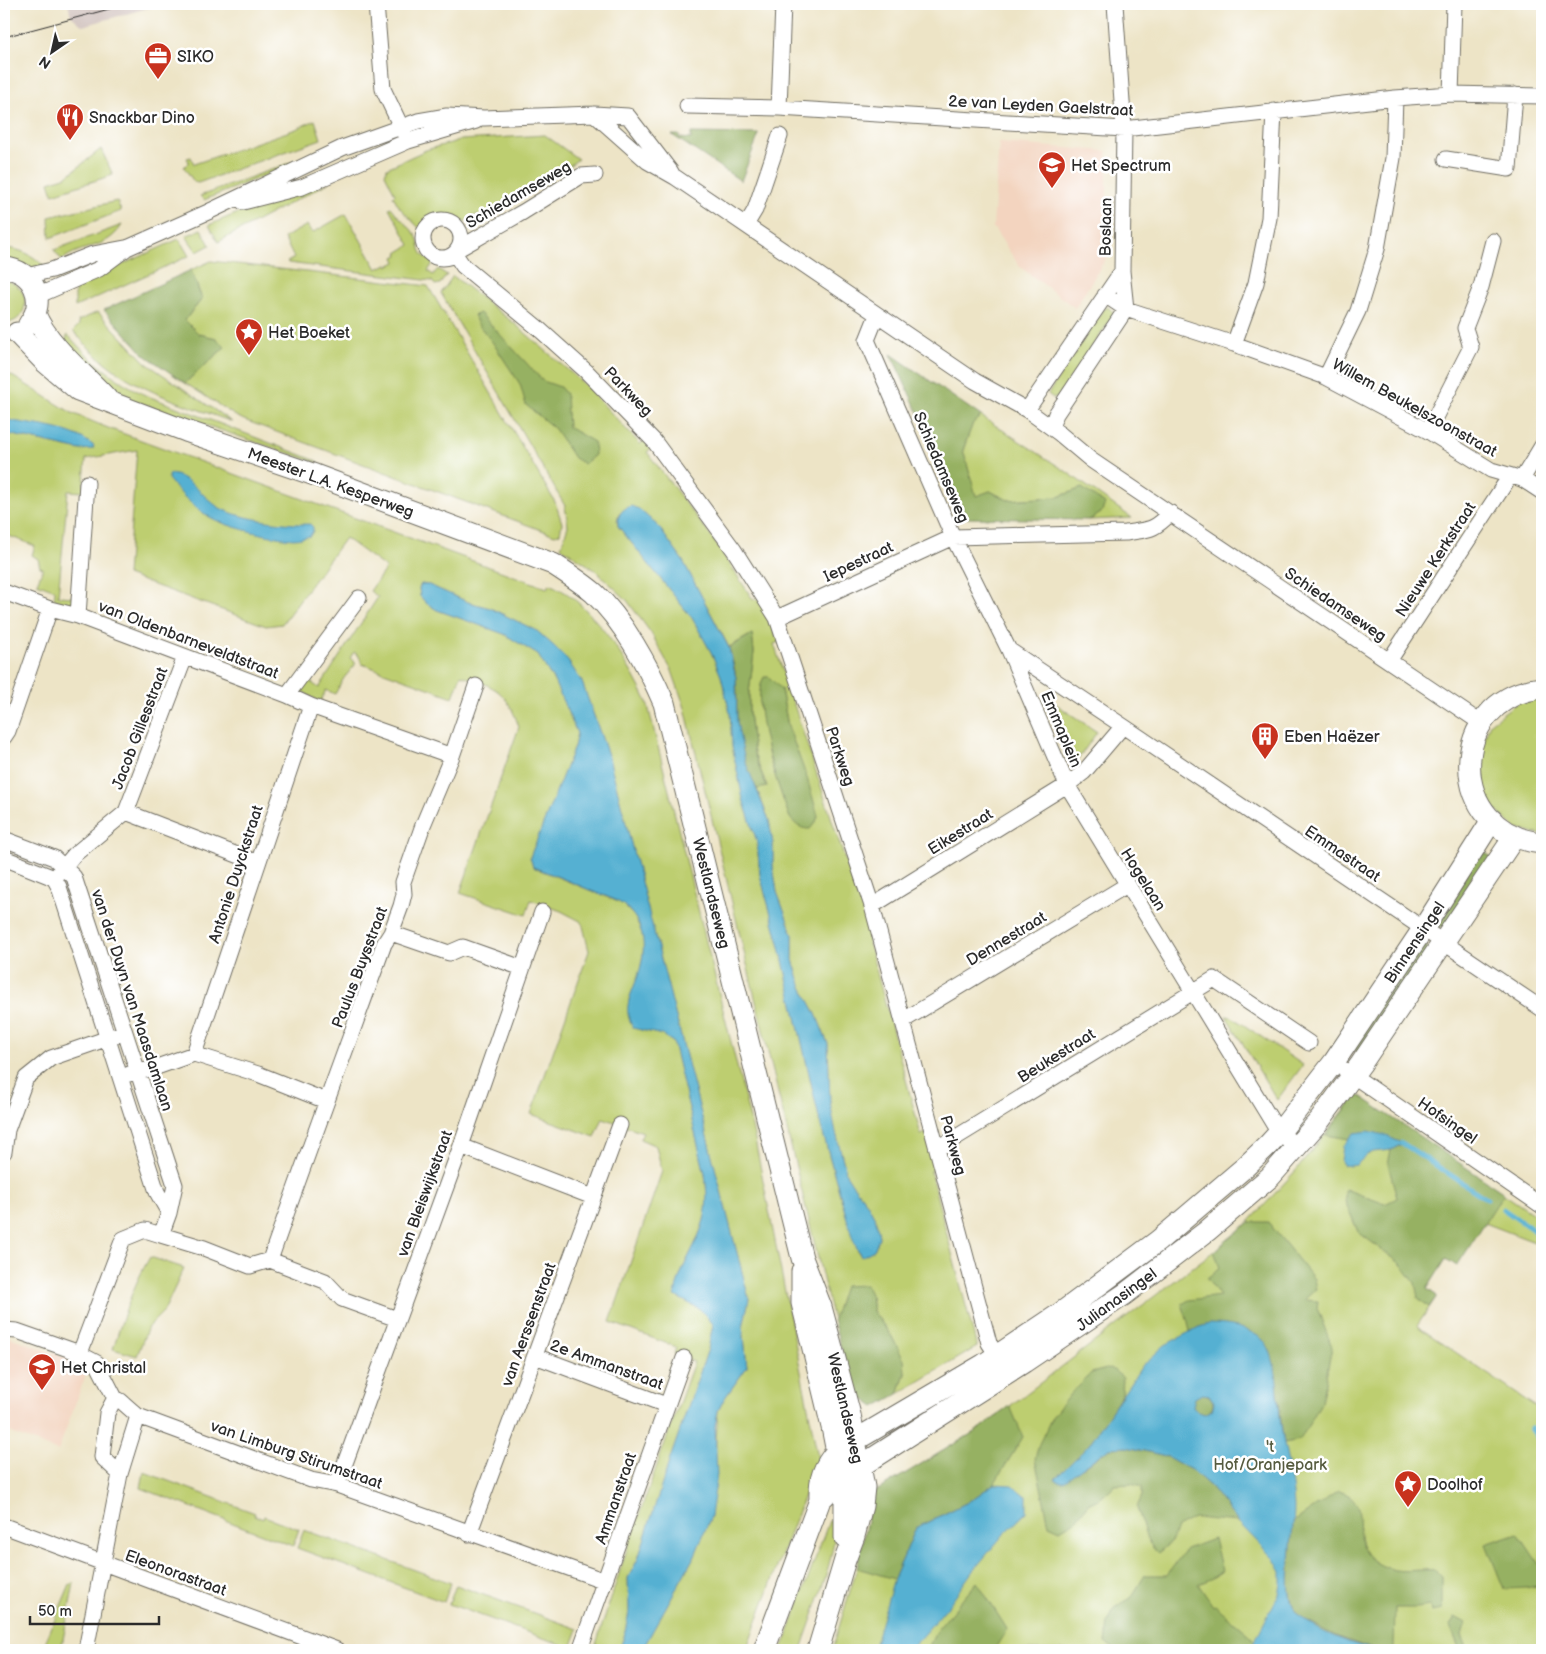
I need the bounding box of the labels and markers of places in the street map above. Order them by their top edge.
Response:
office icon: SIKO [143,41,173,80]
place label: SIKO [177,48,214,67]
restaurant icon: Snackbar Dino [55,102,85,141]
place label: Snackbar Dino [89,109,195,128]
school or university icon: Het Spectrum [1037,150,1067,189]
place label: Het Spectrum [1071,157,1171,176]
place icon: Het Boeket [234,317,264,356]
place label: Het Boeket [268,324,350,343]
building icon: Eben Haëzer [1250,721,1280,760]
place label: Eben Haëzer [1284,728,1380,747]
school or university icon: Het Christal [27,1352,57,1391]
place label: Het Christal [61,1359,146,1378]
place icon: Doolhof [1393,1469,1423,1508]
place label: Doolhof [1427,1476,1483,1495]

